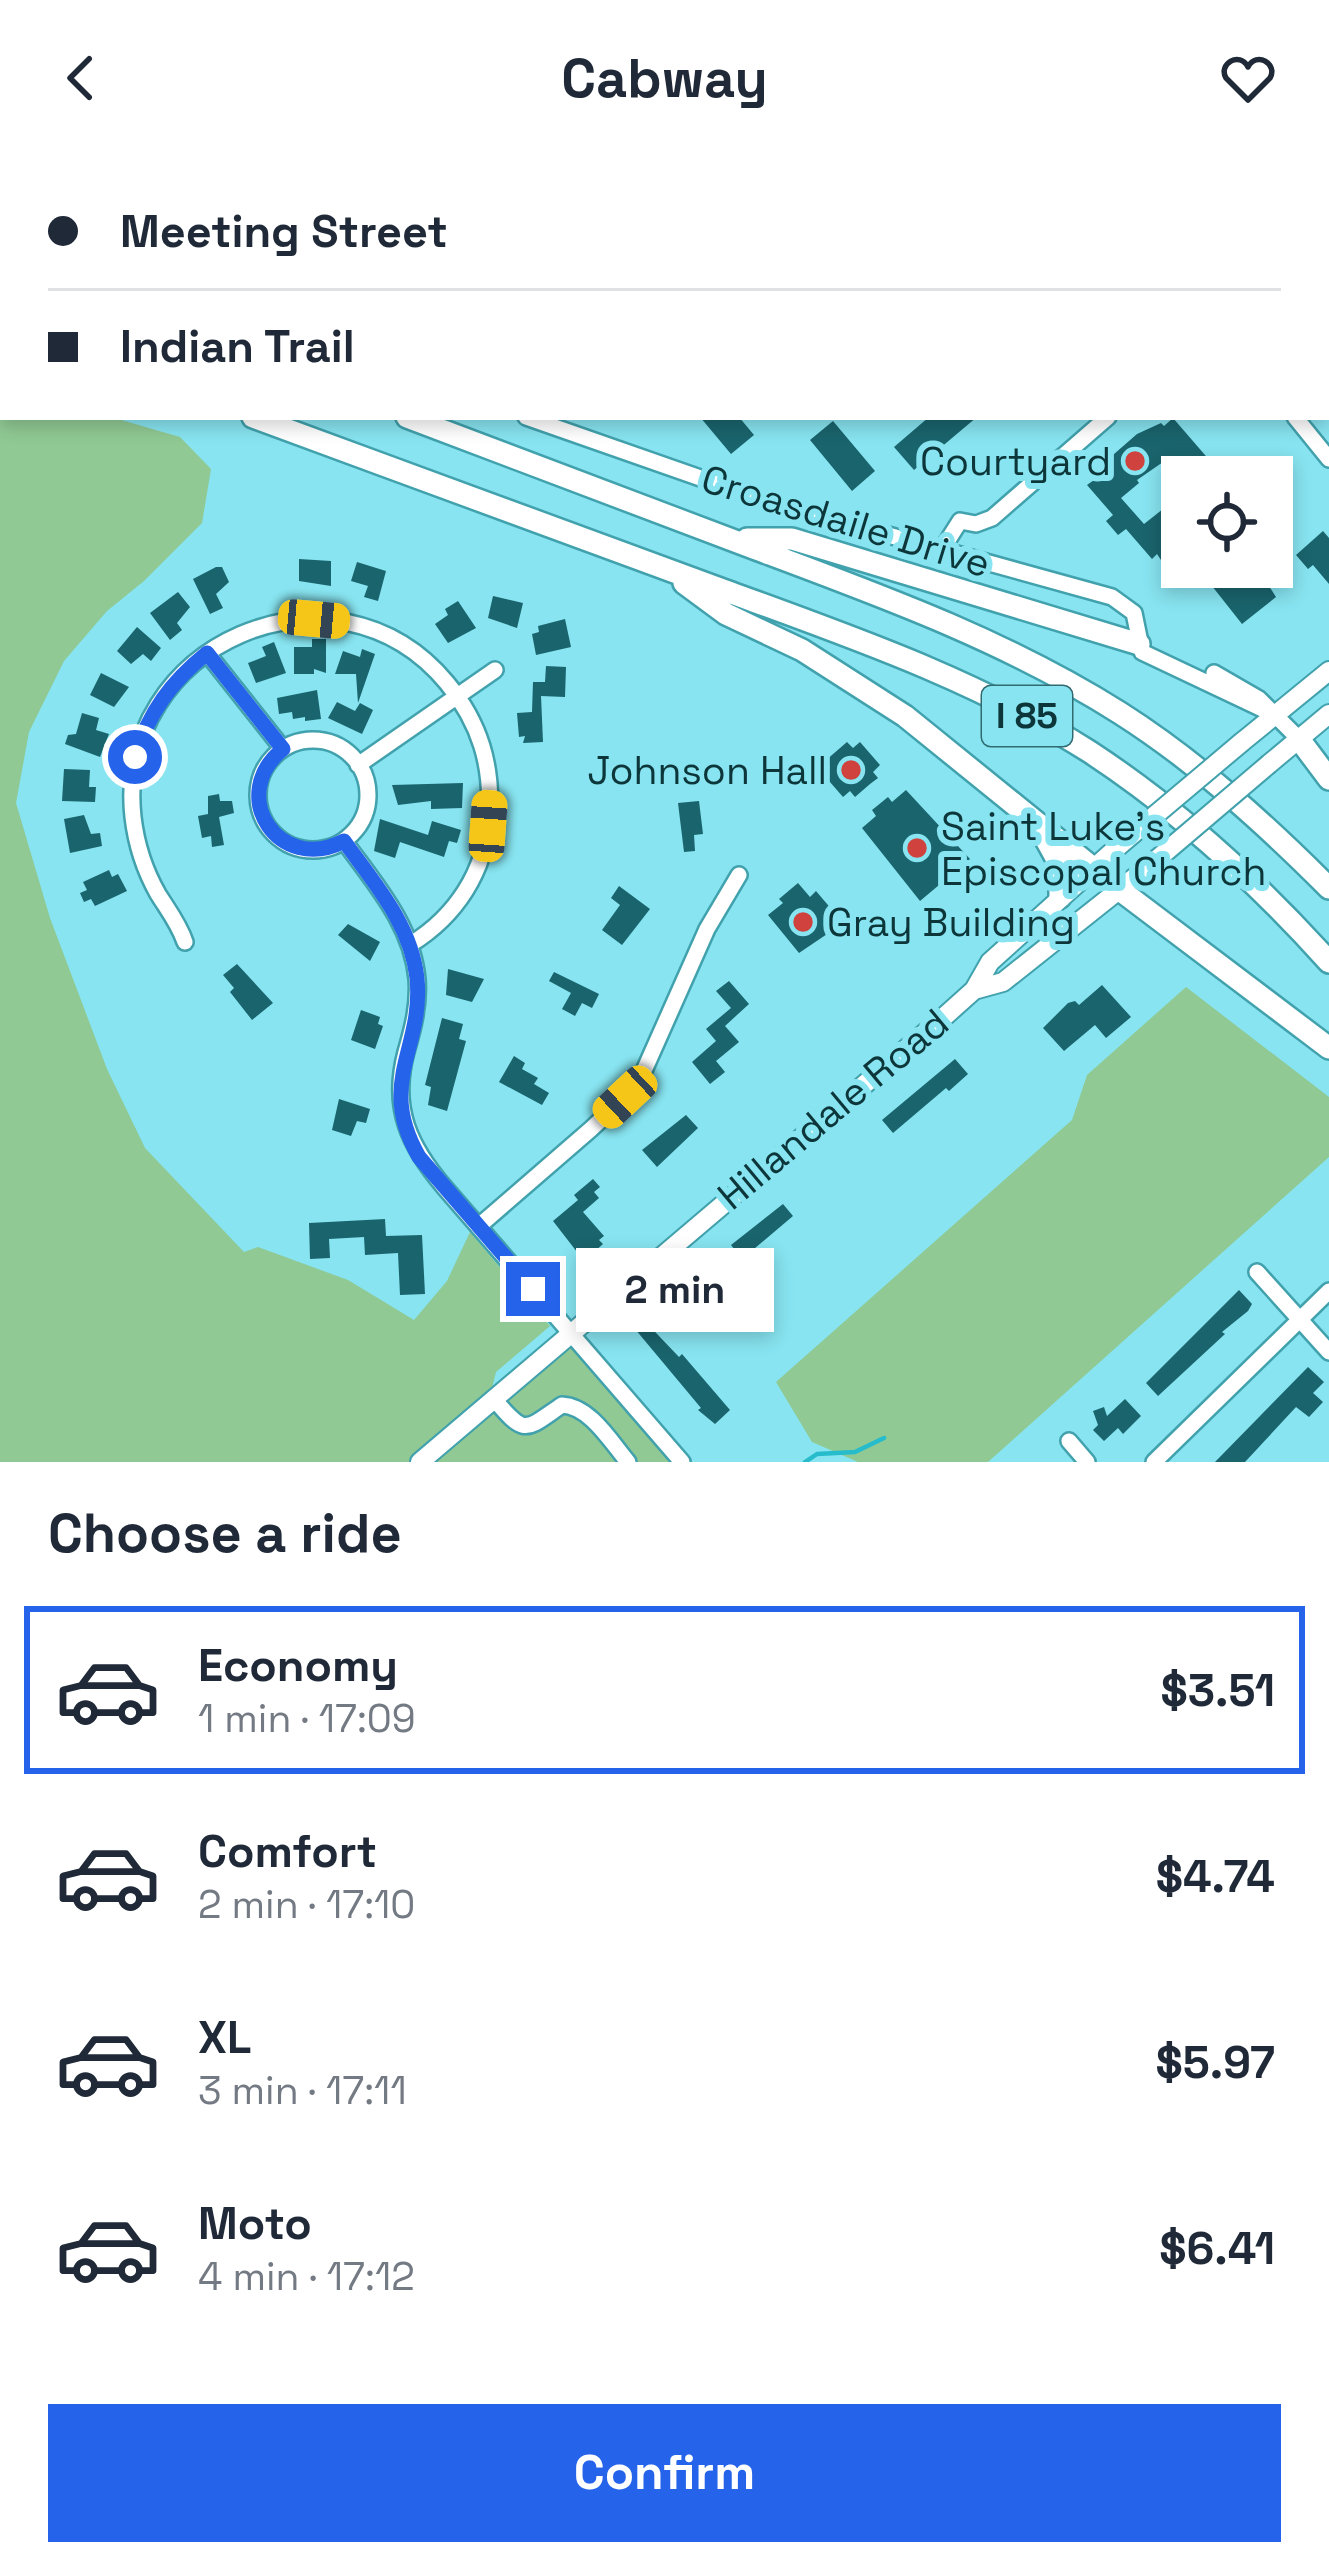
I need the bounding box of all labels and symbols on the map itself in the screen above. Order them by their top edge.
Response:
place label: Courtyard [920,437,1111,486]
marker: Courtyard [1122,448,1148,474]
street label: Croasdaile Drive [696,454,996,588]
car [277,598,351,640]
road number: I 85 [982,686,1072,746]
route start [108,730,162,784]
place label: Johnson Hall [587,746,827,795]
marker: Johnson Hall [838,757,864,783]
car [468,789,508,863]
place label: Saint Luke's Episcopal Church [941,802,1266,896]
marker: Saint Luke's Episcopal Church [904,835,930,861]
place label: Gray Building [827,898,1075,947]
marker: Gray Building [790,909,816,935]
street label: Hillandale Road [708,998,958,1220]
car [586,1059,664,1135]
callout: 2 min [575,1247,773,1331]
route end [506,1262,560,1316]

